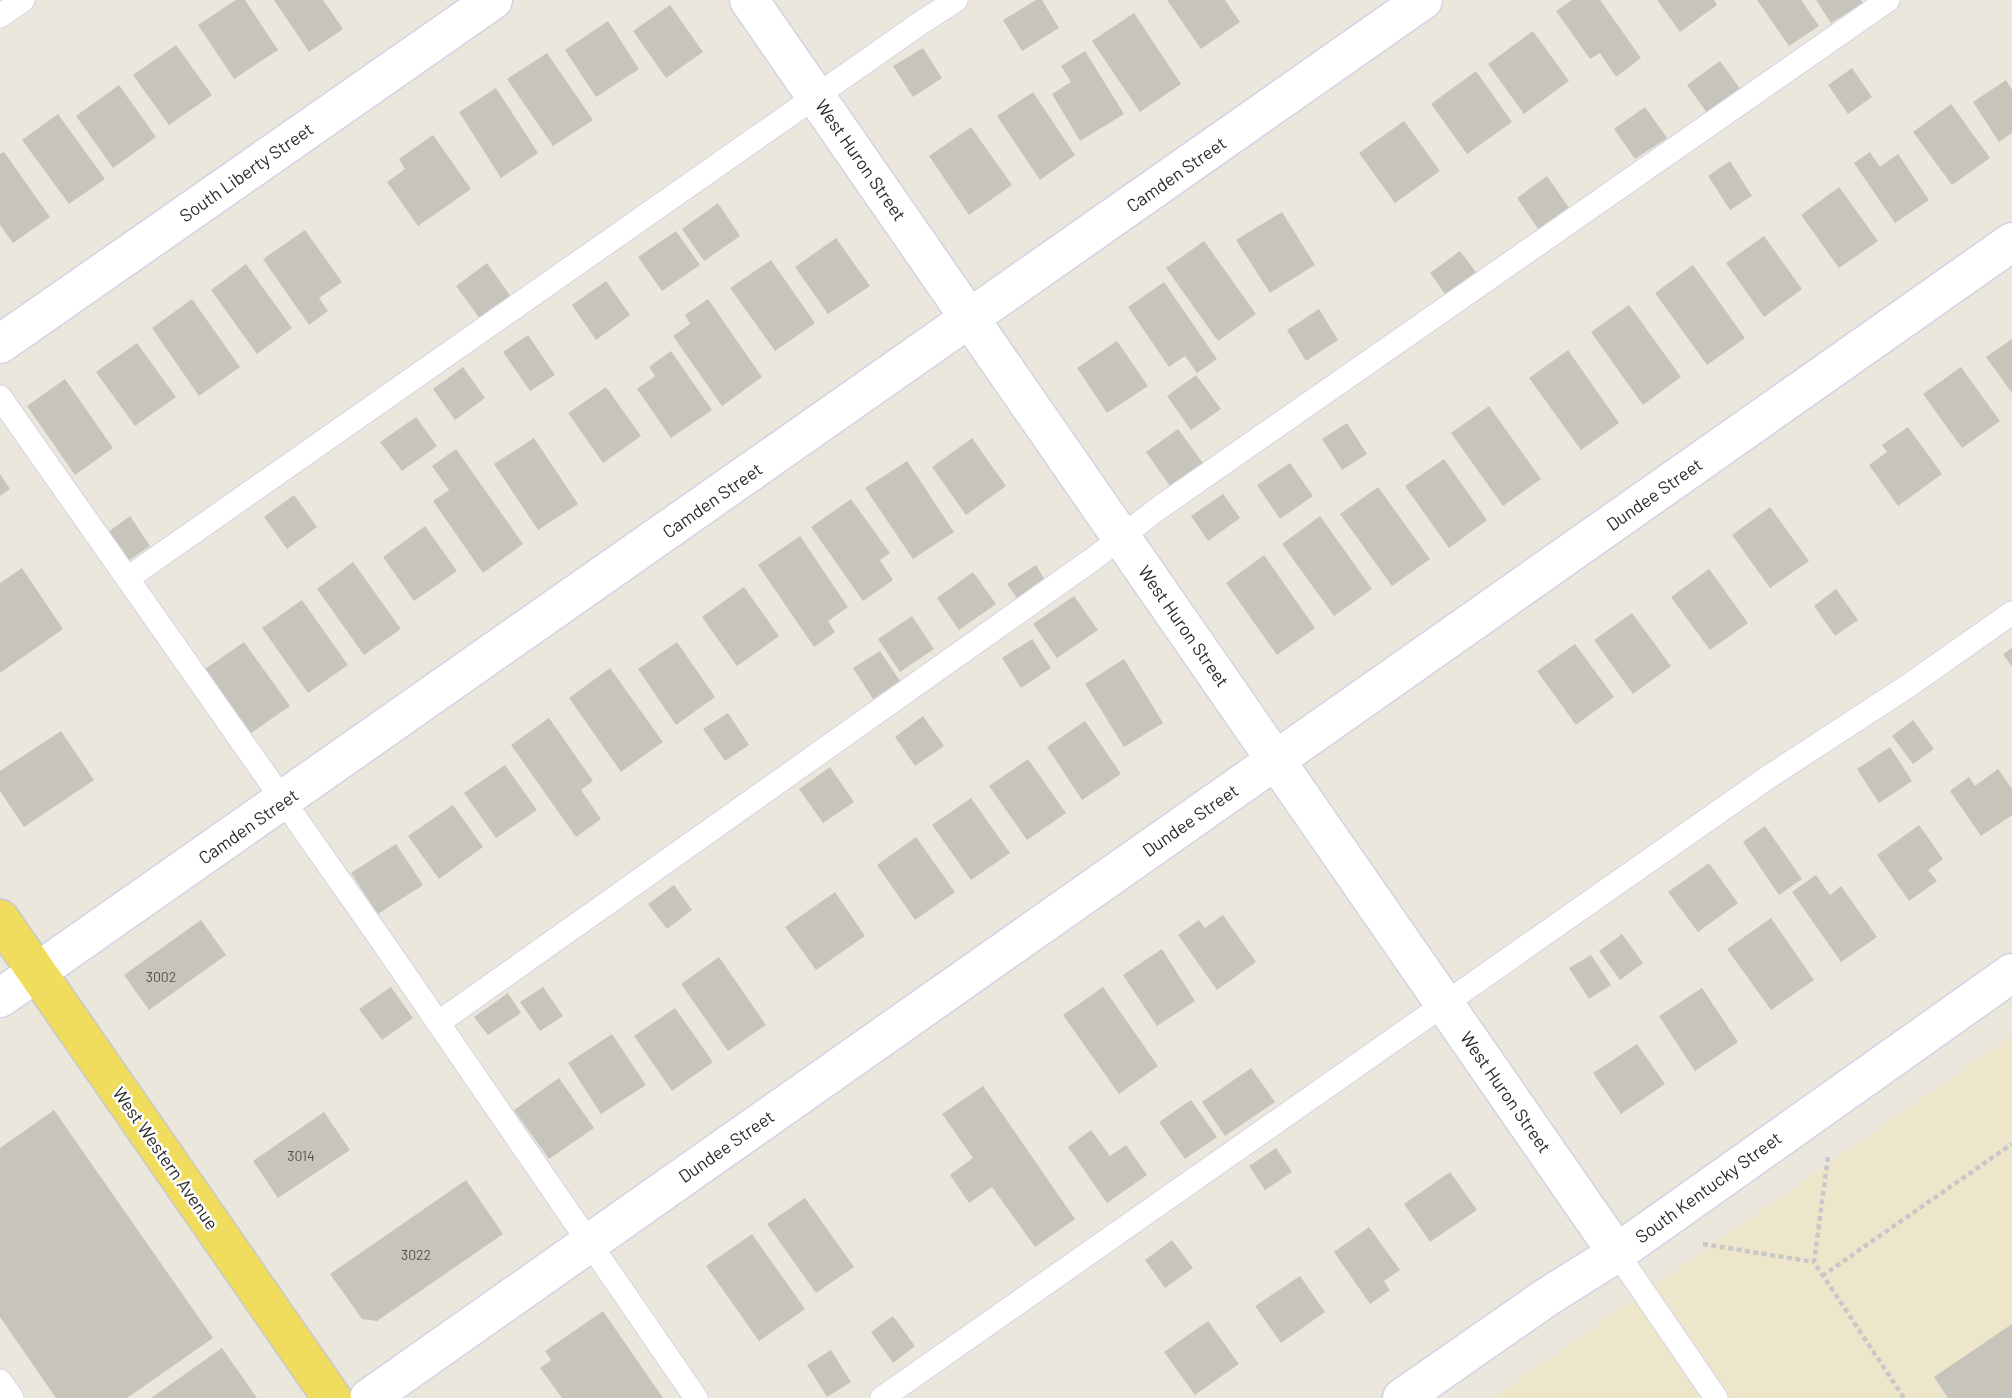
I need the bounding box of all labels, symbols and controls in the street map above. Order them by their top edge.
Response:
street label: West Huron Street [811,95,911,225]
street label: South Liberty Street [175,118,317,226]
street label: Camden Street [1122,132,1230,216]
street label: Dundee Street [1602,453,1706,535]
street label: Camden Street [658,458,766,542]
street label: West Huron Street [1134,561,1234,691]
street label: Dundee Street [1138,779,1242,861]
street label: Camden Street [194,784,302,868]
house number: 3002 [146,968,176,985]
street label: West Huron Street [1456,1027,1556,1157]
street label: West Western Avenue [108,1082,224,1234]
street label: Dundee Street [674,1105,778,1187]
street label: South Kentucky Street [1631,1127,1785,1247]
house number: 3014 [287,1147,315,1164]
house number: 3022 [401,1246,431,1263]

